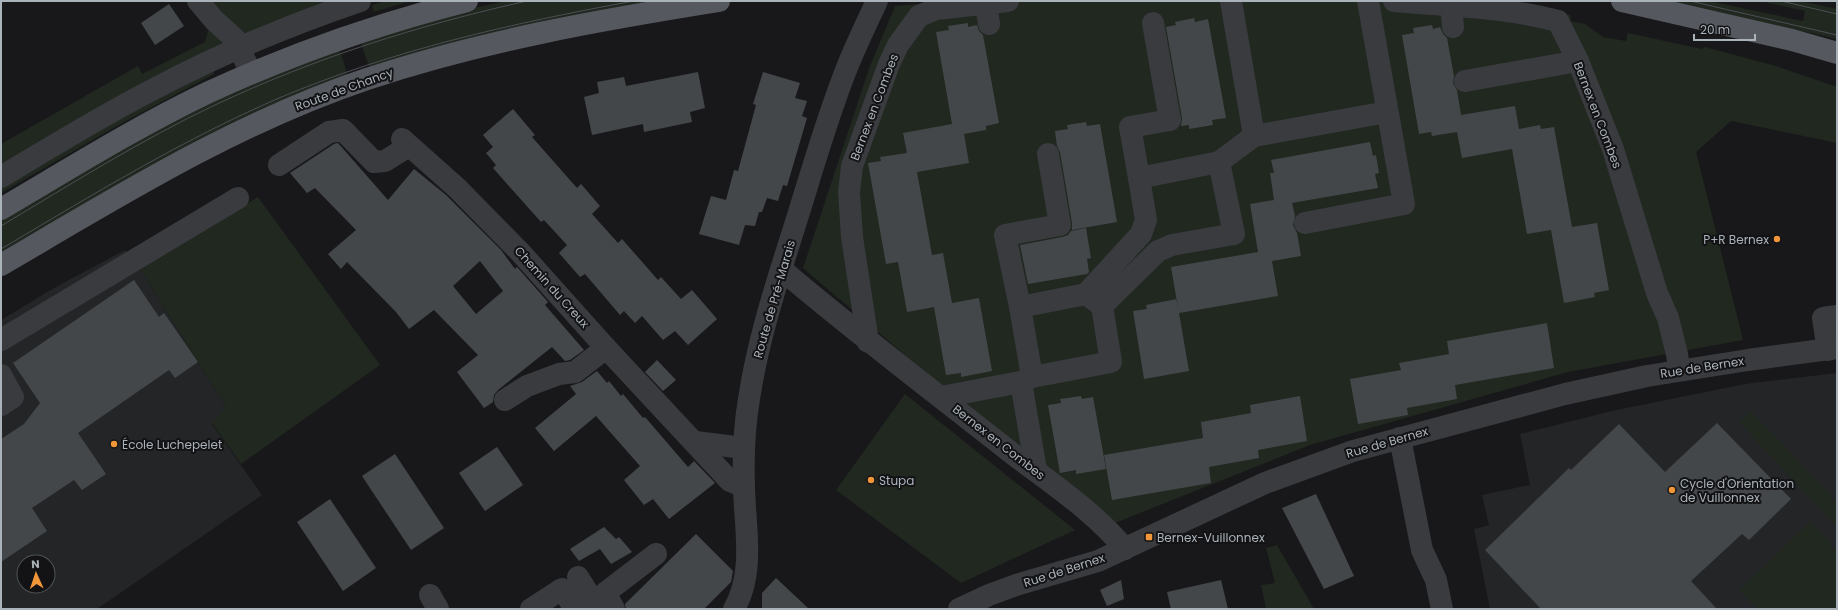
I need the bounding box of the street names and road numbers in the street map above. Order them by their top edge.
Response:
street label: Bernex en Combes [846,51,902,163]
street label: Bernex en Combes [1570,59,1626,171]
street label: Route de Chancy [293,63,396,115]
street label: Route de Pré-Marais [749,238,799,360]
street label: Chemin du Creux [511,243,593,332]
street label: Rue de Bernex [1659,352,1745,382]
street label: Bernex en Combes [949,401,1049,483]
street label: Rue de Bernex [1344,422,1430,462]
street label: Rue de Bernex [1021,549,1107,591]

